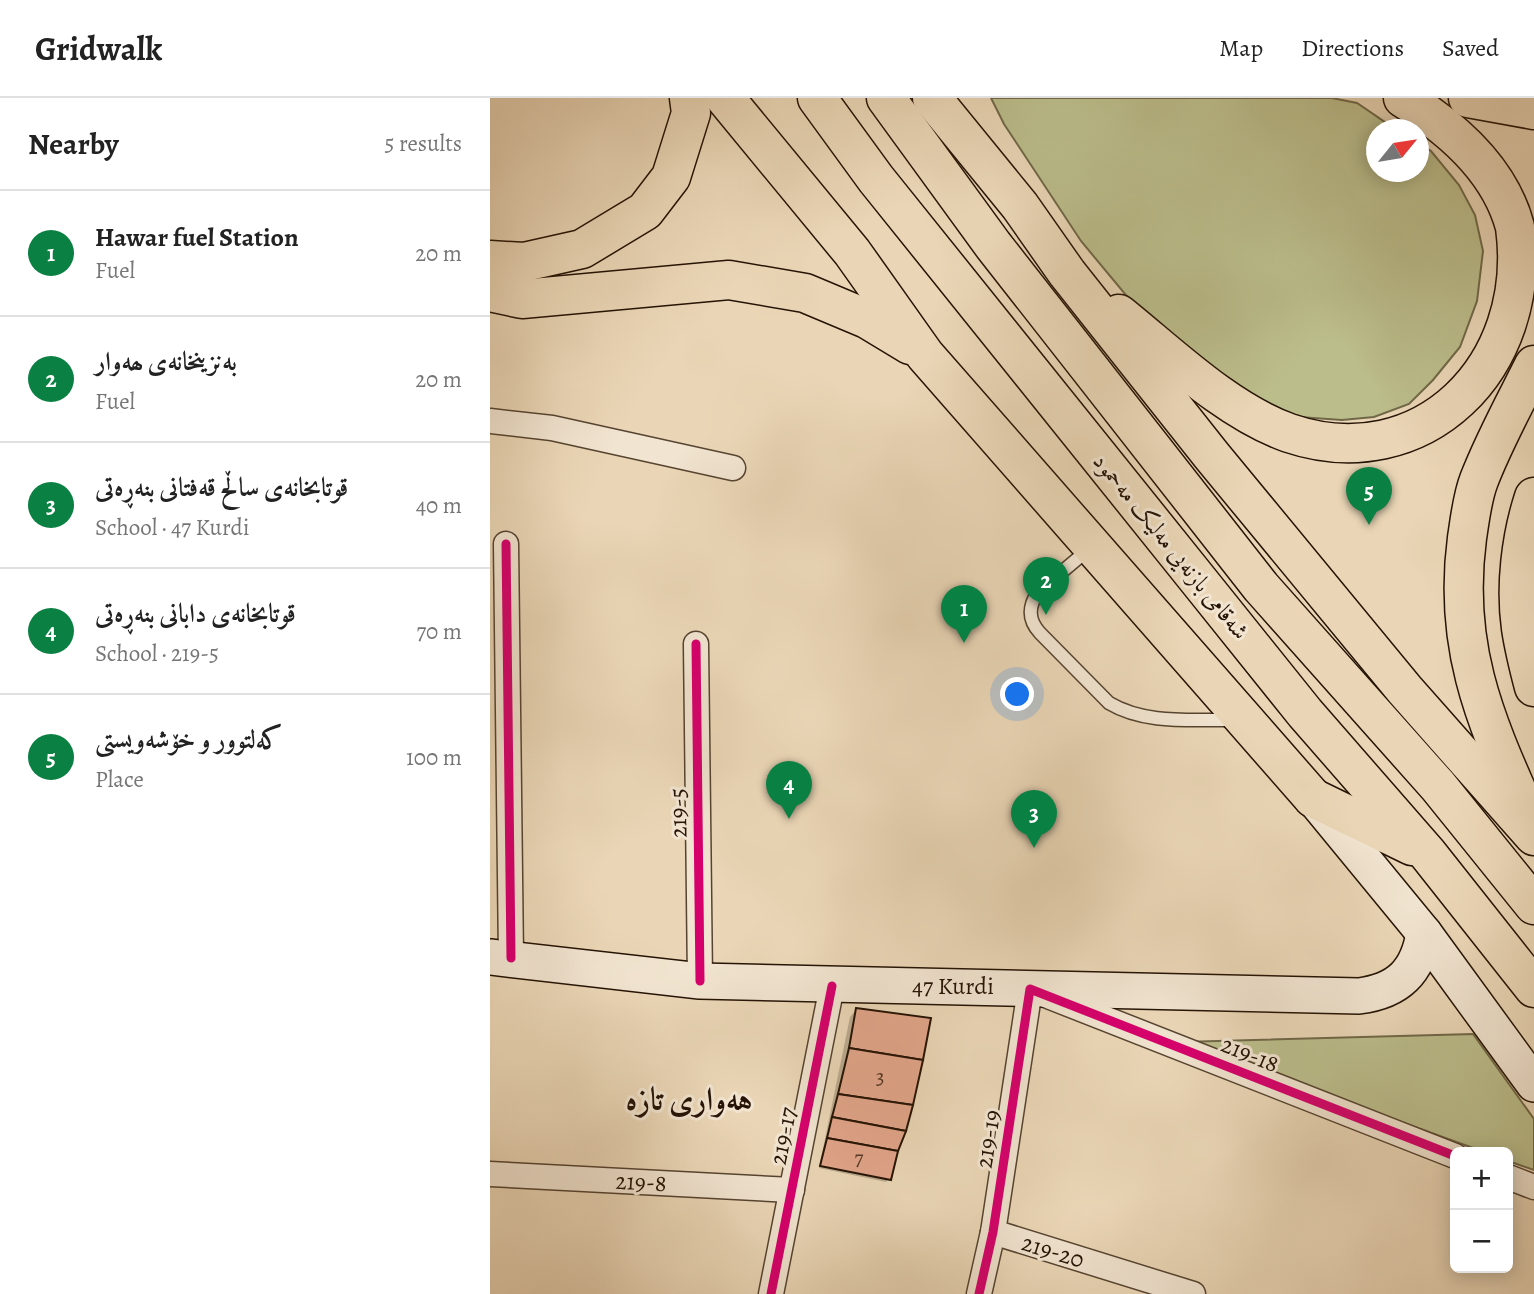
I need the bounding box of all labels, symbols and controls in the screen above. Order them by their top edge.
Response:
text: Gridwalk [35,26,162,71]
text: Map [1219,32,1263,64]
text: Directions [1301,32,1404,64]
text: Saved [1442,32,1499,64]
north arrow [1366,119,1429,182]
text: Nearby [28,124,119,164]
text: 5 results [385,128,462,159]
text: Hawar fuel Station [95,220,299,255]
text: 1 [47,238,55,269]
text: 20 m [415,238,462,269]
text: Fuel [95,255,135,286]
text: بەنزینخانەی ھەوار [95,344,237,379]
text: 2 [45,364,57,395]
text: 20 m [415,364,462,395]
text: Fuel [95,386,135,417]
street label: شەقامی بازنەیی مەلیک مەحمود [1086,446,1256,646]
pin: 5 [1346,467,1392,525]
text: قوتابخانەی ساڵح قەفتانی بنەڕەتی [95,470,349,505]
text: 3 [46,490,56,521]
text: 40 m [416,490,462,521]
text: School · 47 Kurdi [95,512,249,543]
pin: 2 [1023,557,1069,615]
pin: 1 [941,585,987,643]
text: قوتابخانەی دابانی بنەڕەتی [95,596,296,631]
text: 4 [46,616,56,647]
text: 70 m [416,616,462,647]
text: School · 219-5 [95,638,219,669]
your location [1000,677,1034,711]
text: کەلتوور و خۆشەویستی [95,722,282,757]
text: 5 [46,742,56,773]
text: 100 m [406,742,462,773]
pin: 4 [766,761,812,819]
text: Place [95,764,144,795]
street label: 219-5 [662,788,694,838]
pin: 3 [1011,790,1057,848]
street label: 47 Kurdi [912,970,994,1002]
street label: 219-18 [1216,1028,1284,1080]
house number: 3 [876,1063,884,1091]
district label: هەواری تازە [625,1077,753,1121]
street label: 219-17 [762,1104,804,1167]
street label: 219-19 [968,1107,1008,1171]
house number: 7 [855,1144,864,1172]
map controls [1450,1147,1513,1273]
button: + [1450,1147,1513,1210]
street label: 219-8 [615,1165,667,1199]
button: − [1450,1210,1513,1273]
street label: 219-20 [1018,1226,1088,1276]

